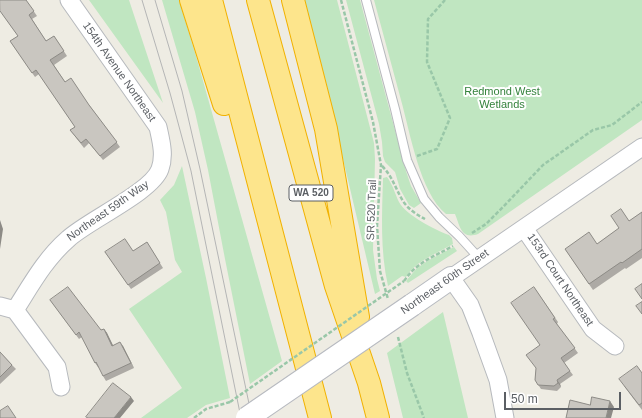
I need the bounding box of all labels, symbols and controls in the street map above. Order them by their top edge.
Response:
street label: 154th Avenue Northeast [80,20,158,124]
park label: Redmond West Wetlands [464,85,540,111]
street label: Northeast 59th Way [65,178,151,244]
street label: SR 520 Trail [364,179,380,241]
road number: WA 520 [289,185,333,201]
street label: 153rd Court Northeast [524,231,596,329]
street label: Northeast 60th Street [398,247,492,317]
scale bar [506,384,623,410]
text: 50 m [511,392,538,406]

